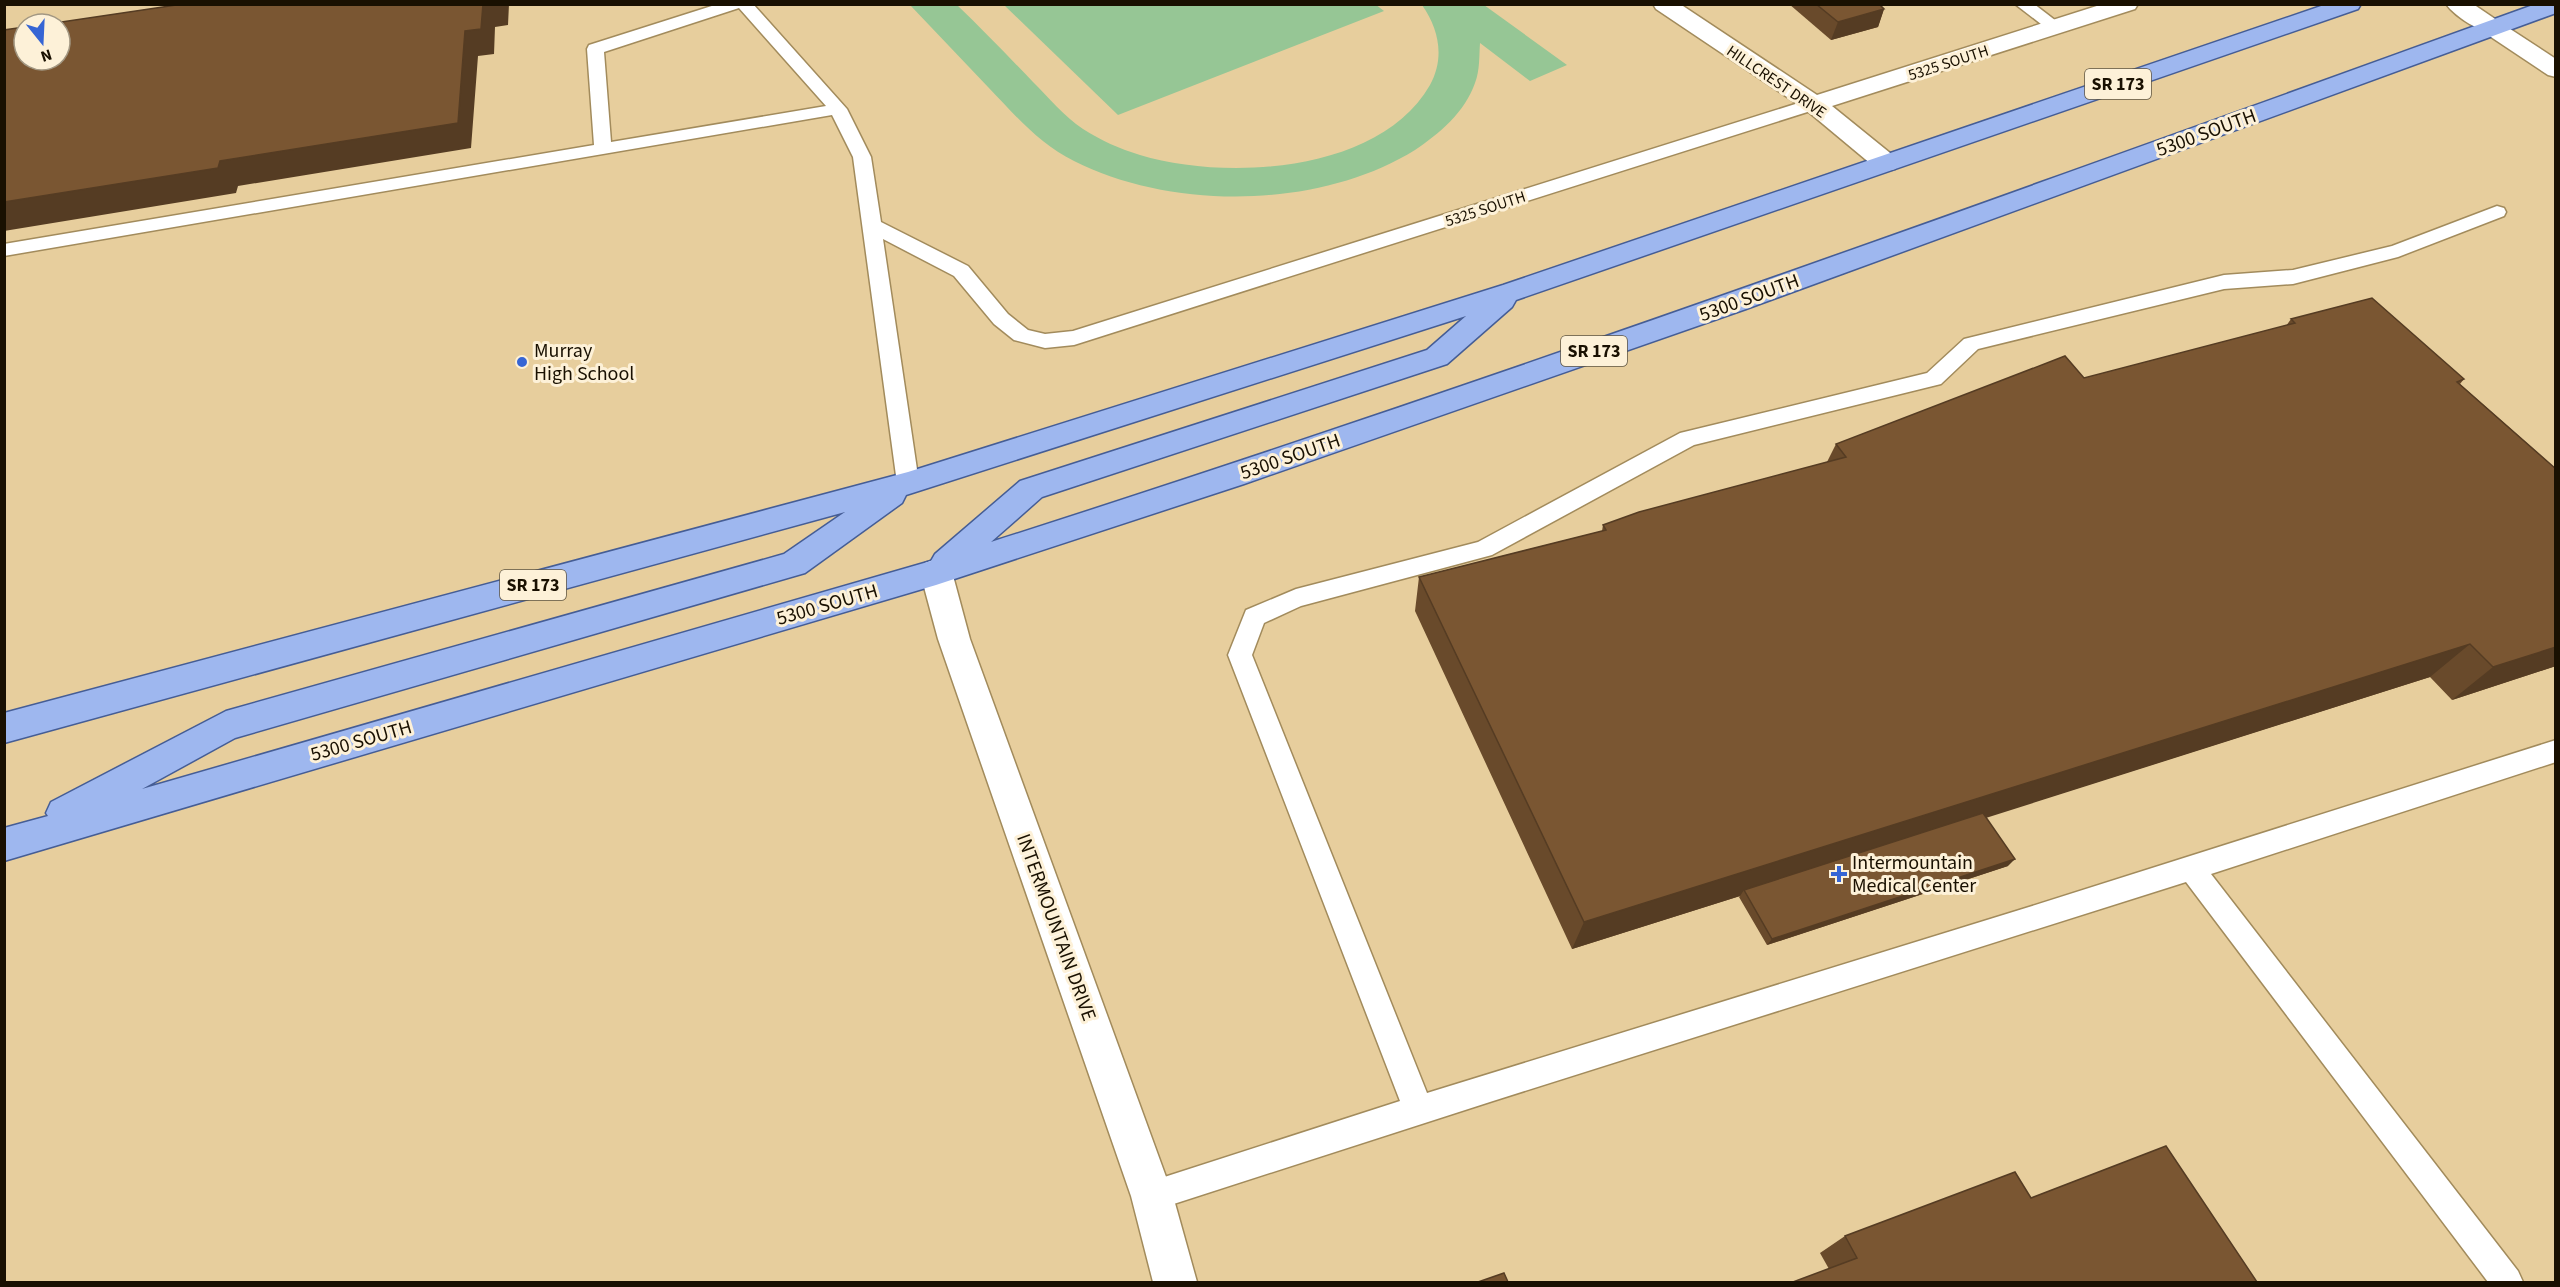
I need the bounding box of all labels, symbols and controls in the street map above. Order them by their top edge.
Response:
north arrow [12,12,72,72]
street label: HILLCREST DRIVE [1722,40,1831,123]
street label: 5325 SOUTH [1905,40,1991,86]
text: N [38,43,55,67]
road number: SR 173 [2085,69,2151,99]
street label: 5300 SOUTH [2153,102,2260,164]
street label: 5325 SOUTH [1442,186,1528,232]
street label: 5300 SOUTH [1696,267,1803,329]
road number: SR 173 [1561,336,1627,366]
place label: Murray High School [534,337,634,388]
marker: Murray High School [515,355,529,369]
street label: 5300 SOUTH [1236,427,1344,487]
road number: SR 173 [500,570,566,600]
street label: 5300 SOUTH [773,577,881,633]
street label: 5300 SOUTH [307,713,415,769]
street label: INTERMOUNTAIN DRIVE [1009,830,1103,1025]
place label: Intermountain Medical Center [1852,849,1976,900]
marker: Intermountain Medical Center [1830,865,1848,883]

